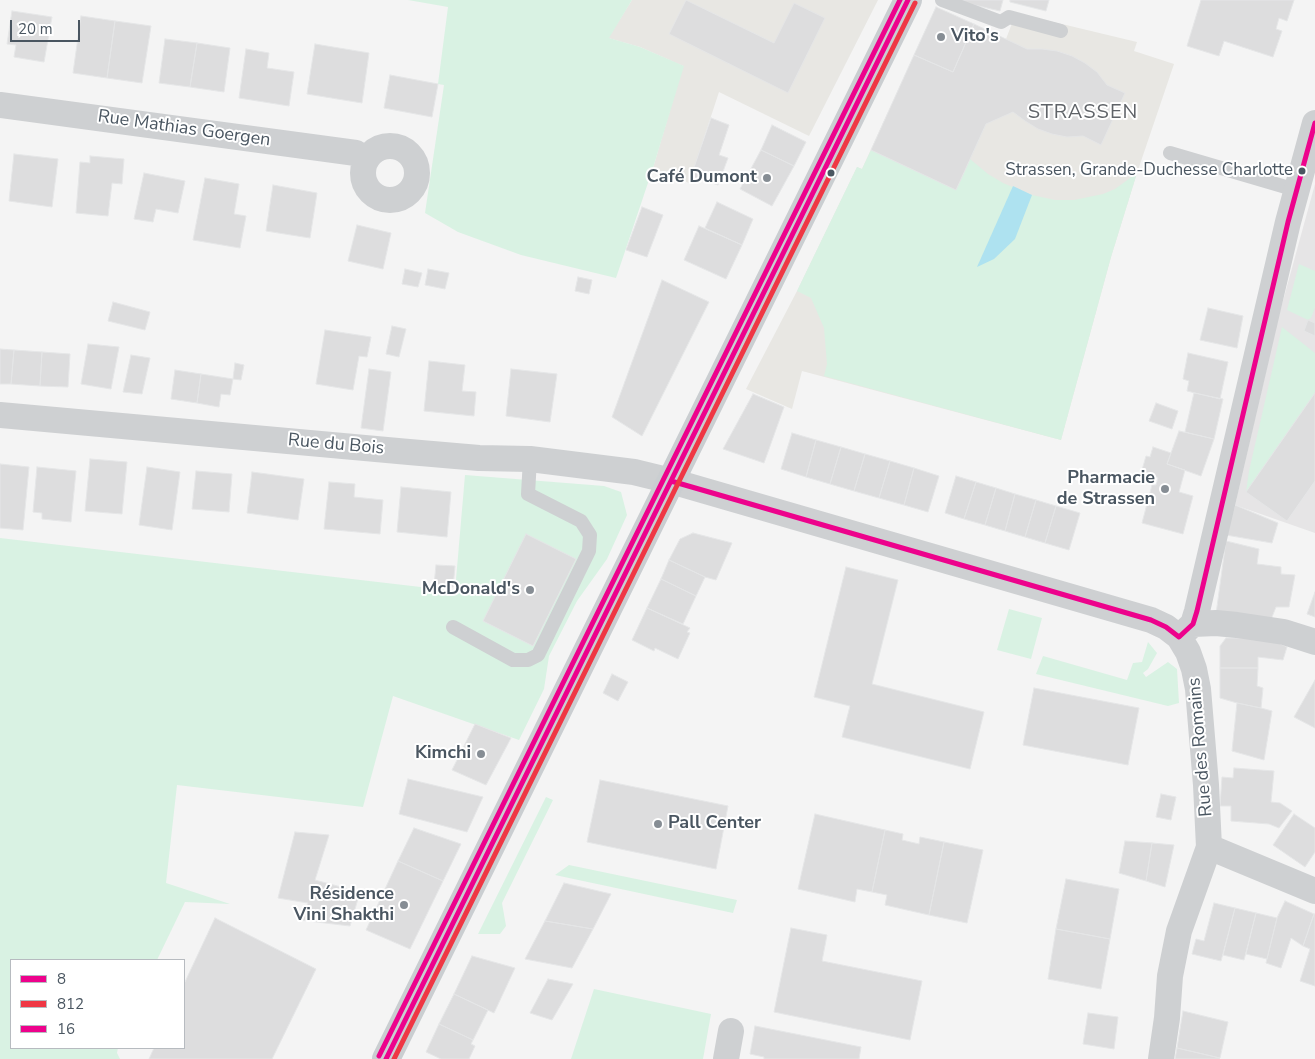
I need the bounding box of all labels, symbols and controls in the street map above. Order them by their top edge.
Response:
scale bar [12,10,82,42]
text: 20 m [18,19,53,39]
place label: Vito's [951,26,999,48]
marker: Vito's [935,31,947,43]
district label: STRASSEN [1027,101,1139,125]
street label: Rue Mathias Goergen [96,106,272,152]
place label: Strassen, Grande-Duchesse Charlotte [1005,161,1293,181]
marker: Strassen, Grande-Duchesse Charlotte [1297,166,1307,176]
place label: Café Dumont [647,167,757,189]
unlabelled marker [826,168,836,178]
marker: Café Dumont [761,172,773,184]
street label: Rue du Bois [287,430,385,460]
place label: Pharmacie de Strassen [1057,468,1155,510]
marker: Pharmacie de Strassen [1159,483,1171,495]
place label: McDonald's [422,579,520,601]
marker: McDonald's [524,584,536,596]
street label: Rue des Romains [1184,677,1218,817]
place label: Kimchi [415,743,471,765]
marker: Kimchi [475,748,487,760]
place label: Pall Center [668,813,761,835]
marker: Pall Center [652,818,664,830]
place label: Résidence Vini Shakthi [293,884,394,926]
marker: Résidence Vini Shakthi [398,899,410,911]
legend [10,959,185,1049]
text: 8 [57,969,66,989]
text: 812 [57,994,84,1014]
text: 16 [57,1019,75,1039]

